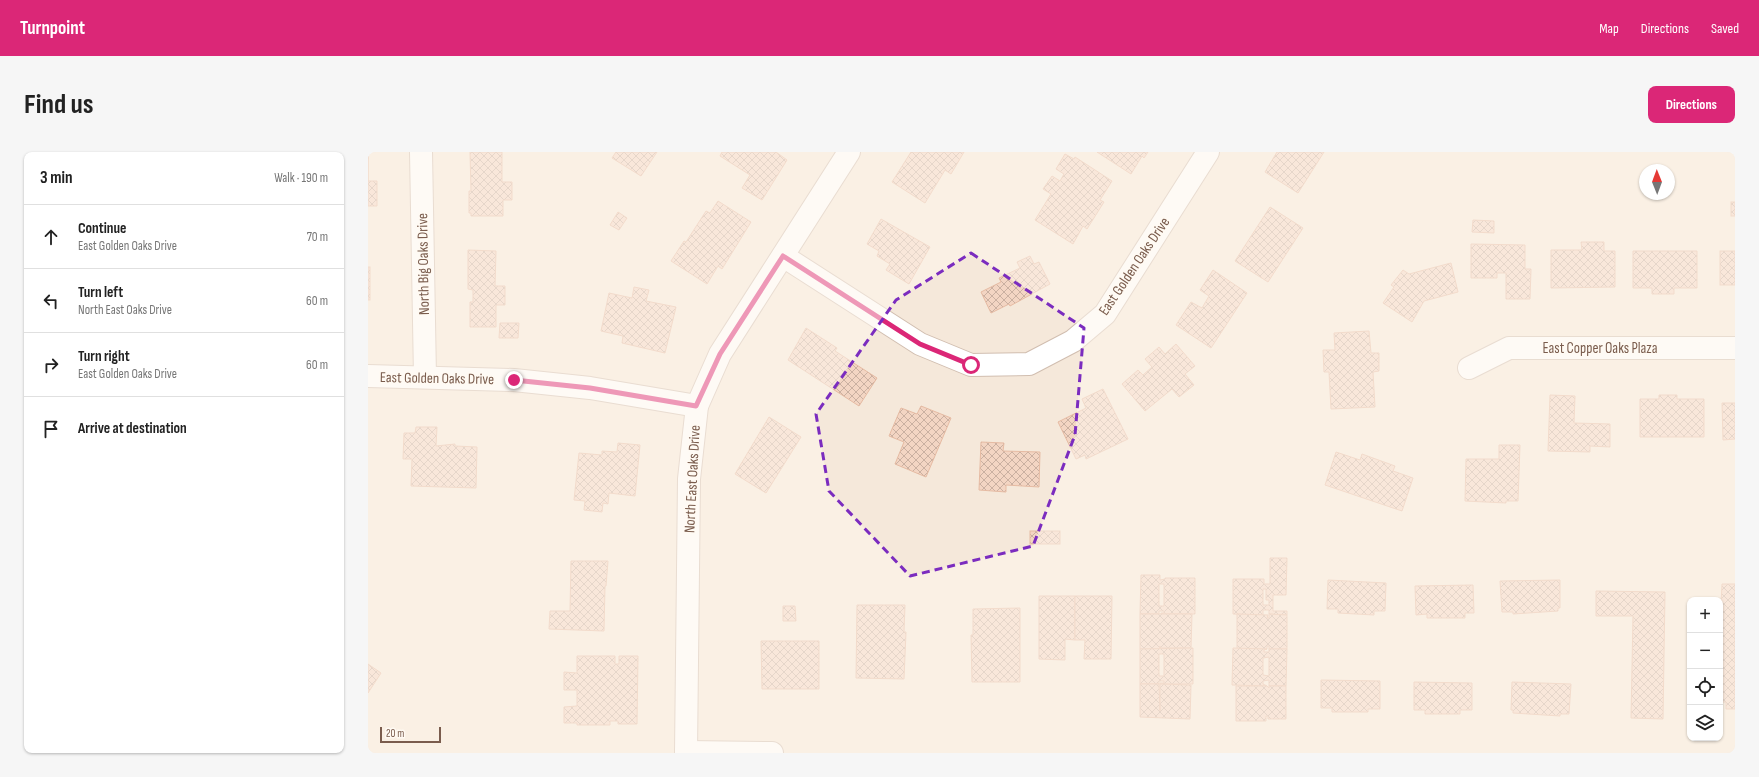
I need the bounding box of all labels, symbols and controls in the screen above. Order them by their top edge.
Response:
text: Turnpoint [20,17,85,40]
text: Map [1599,20,1619,37]
text: Directions [1641,20,1689,37]
text: Saved [1711,20,1739,37]
button: Directions [1648,86,1735,123]
text: Find us [24,88,93,121]
north arrow [1639,164,1675,200]
text: 3 min [40,168,73,188]
text: Walk · 190 m [274,170,328,186]
street label: North Big Oaks Drive [413,213,434,315]
street label: East Golden Oaks Drive [1095,214,1174,319]
text: Continue [78,219,127,238]
icon: ahead [40,226,62,248]
text: 70 m [307,229,328,245]
text: East Golden Oaks Drive [78,238,177,254]
text: Turn left [78,283,123,302]
icon: left [40,290,62,312]
text: 60 m [306,293,328,309]
text: North East Oaks Drive [78,302,172,318]
street label: East Copper Oaks Plaza [1543,339,1658,358]
text: Turn right [78,347,130,366]
icon: right [40,354,62,376]
route start [962,356,980,374]
text: 60 m [306,357,328,373]
text: East Golden Oaks Drive [78,366,177,382]
street label: East Golden Oaks Drive [380,368,494,389]
route end [505,371,523,389]
icon: arrive [40,418,62,440]
text: Arrive at destination [78,419,187,438]
street label: North East Oaks Drive [680,424,705,534]
map controls [1687,597,1723,741]
button: + [1687,597,1723,633]
button: − [1687,633,1723,669]
button: locate [1687,669,1723,705]
button: layers [1687,705,1723,741]
scale bar [380,725,441,744]
text: 20 m [386,727,404,740]

